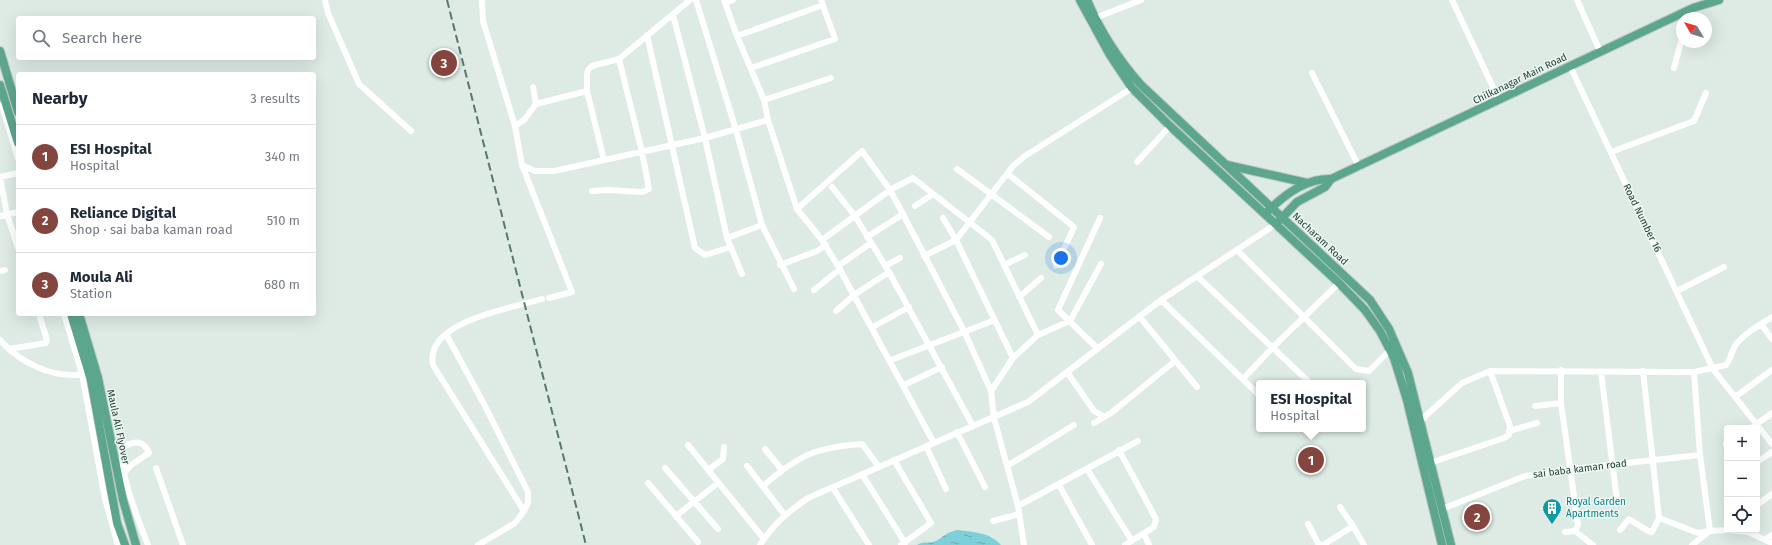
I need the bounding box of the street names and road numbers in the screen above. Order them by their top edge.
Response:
street label: Chilkanagar Main Road [1471,51,1569,107]
street label: Road Number 16 [1620,182,1664,254]
street label: Nacharam Road [1290,210,1350,268]
street label: Maula Ali Flyover [104,388,132,466]
street label: sai baba kaman road [1532,457,1628,481]

